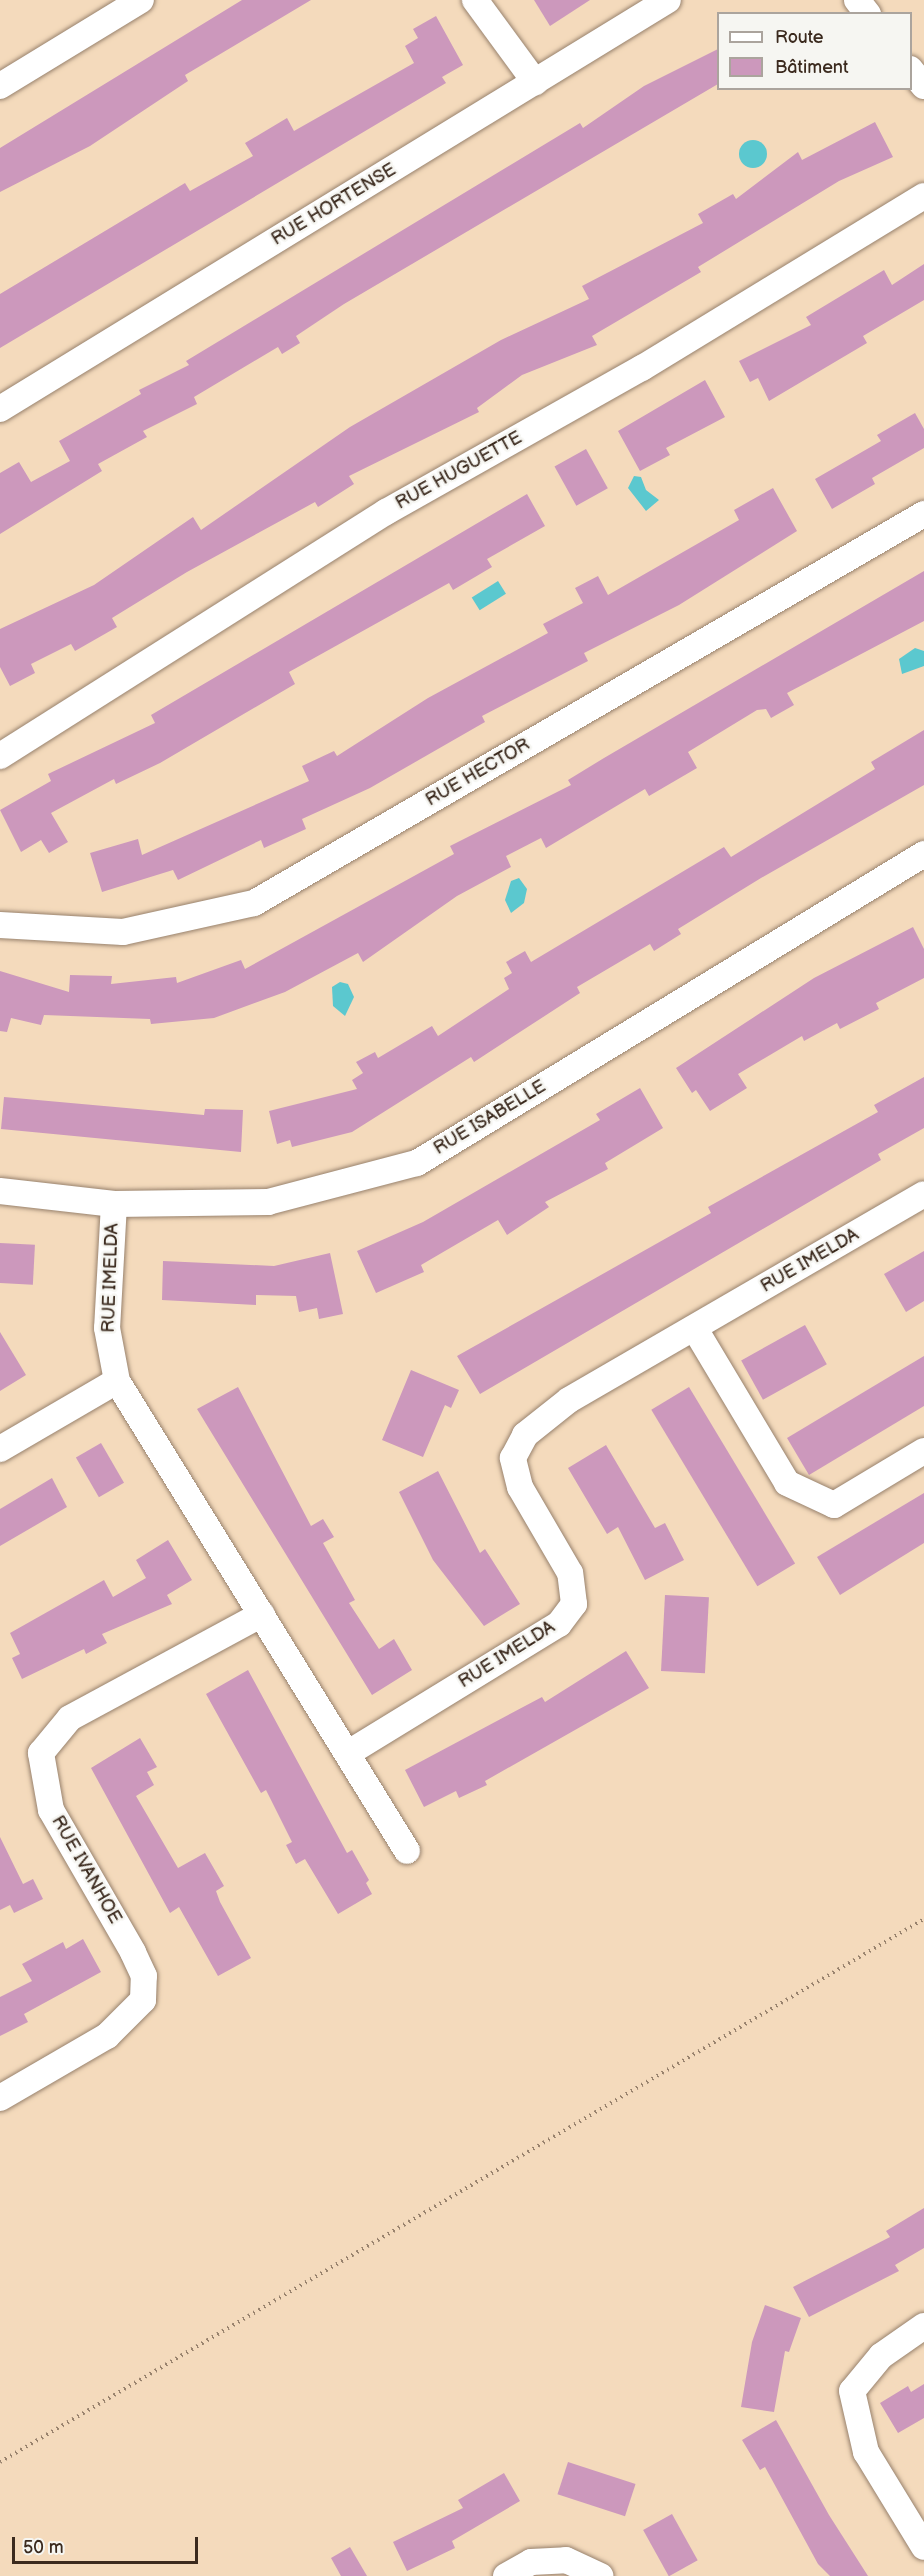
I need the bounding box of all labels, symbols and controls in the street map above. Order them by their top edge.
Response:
legend [717,12,912,90]
text: Route [775,27,824,48]
text: Bâtiment [775,57,849,78]
street label: RUE HORTENSE [268,159,400,251]
street label: RUE HUGUETTE [392,427,526,515]
street label: RUE HECTOR [422,735,534,811]
street label: RUE ISABELLE [430,1076,550,1160]
street label: RUE IMELDA [98,1223,124,1333]
street label: RUE IMELDA [757,1224,863,1298]
street label: RUE IMELDA [455,1617,559,1693]
street label: RUE IVANHOE [46,1812,126,1928]
scale bar [15,2525,201,2563]
text: 50 m [23,2537,64,2558]

